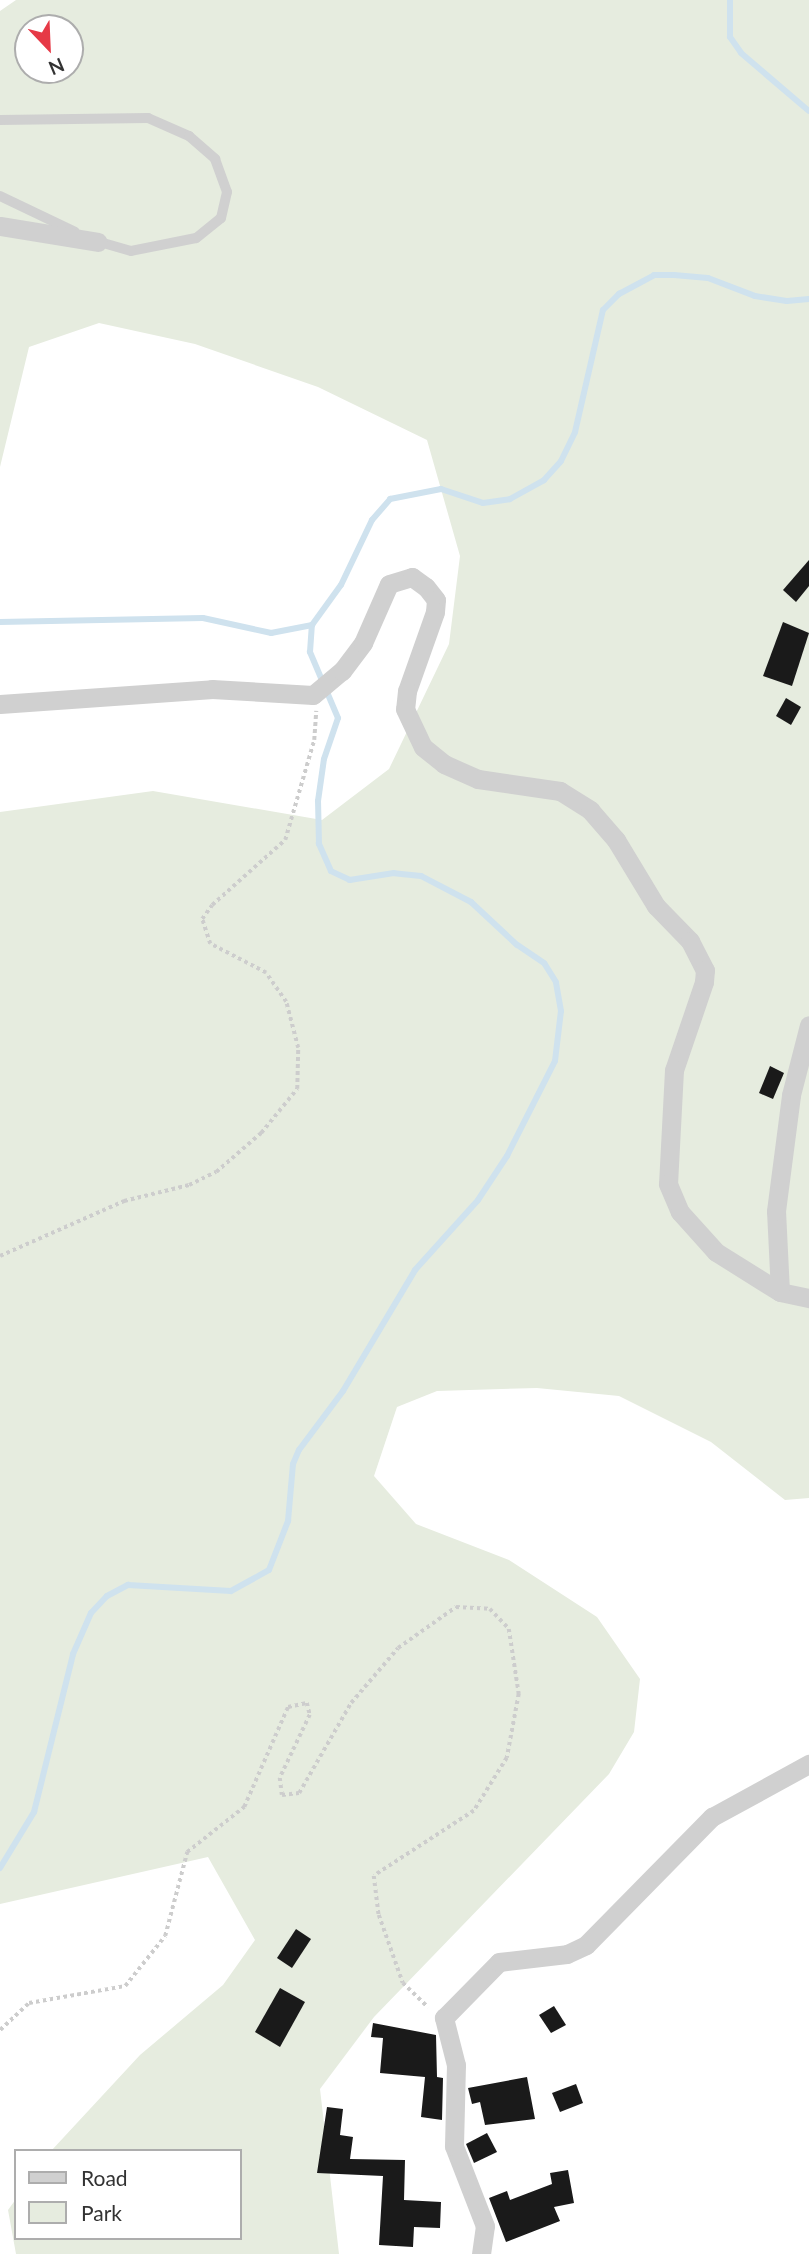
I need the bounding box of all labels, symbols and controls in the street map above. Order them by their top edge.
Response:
north arrow [14,14,84,84]
text: N [45,54,68,80]
legend [14,2149,242,2240]
text: Road [81,2165,128,2190]
text: Park [81,2200,122,2225]

